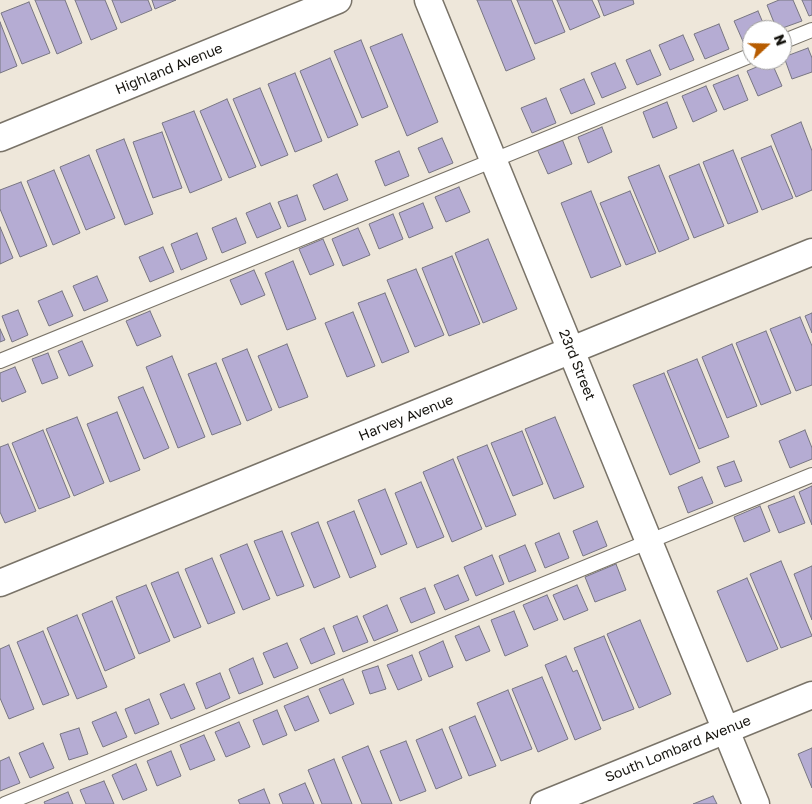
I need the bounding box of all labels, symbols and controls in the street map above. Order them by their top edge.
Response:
north arrow [742,20,792,70]
text: N [771,32,790,48]
street label: Highland Avenue [113,40,225,98]
street label: 23rd Street [555,327,599,403]
street label: Harvey Avenue [356,391,456,445]
street label: South Lombard Avenue [603,712,753,786]

